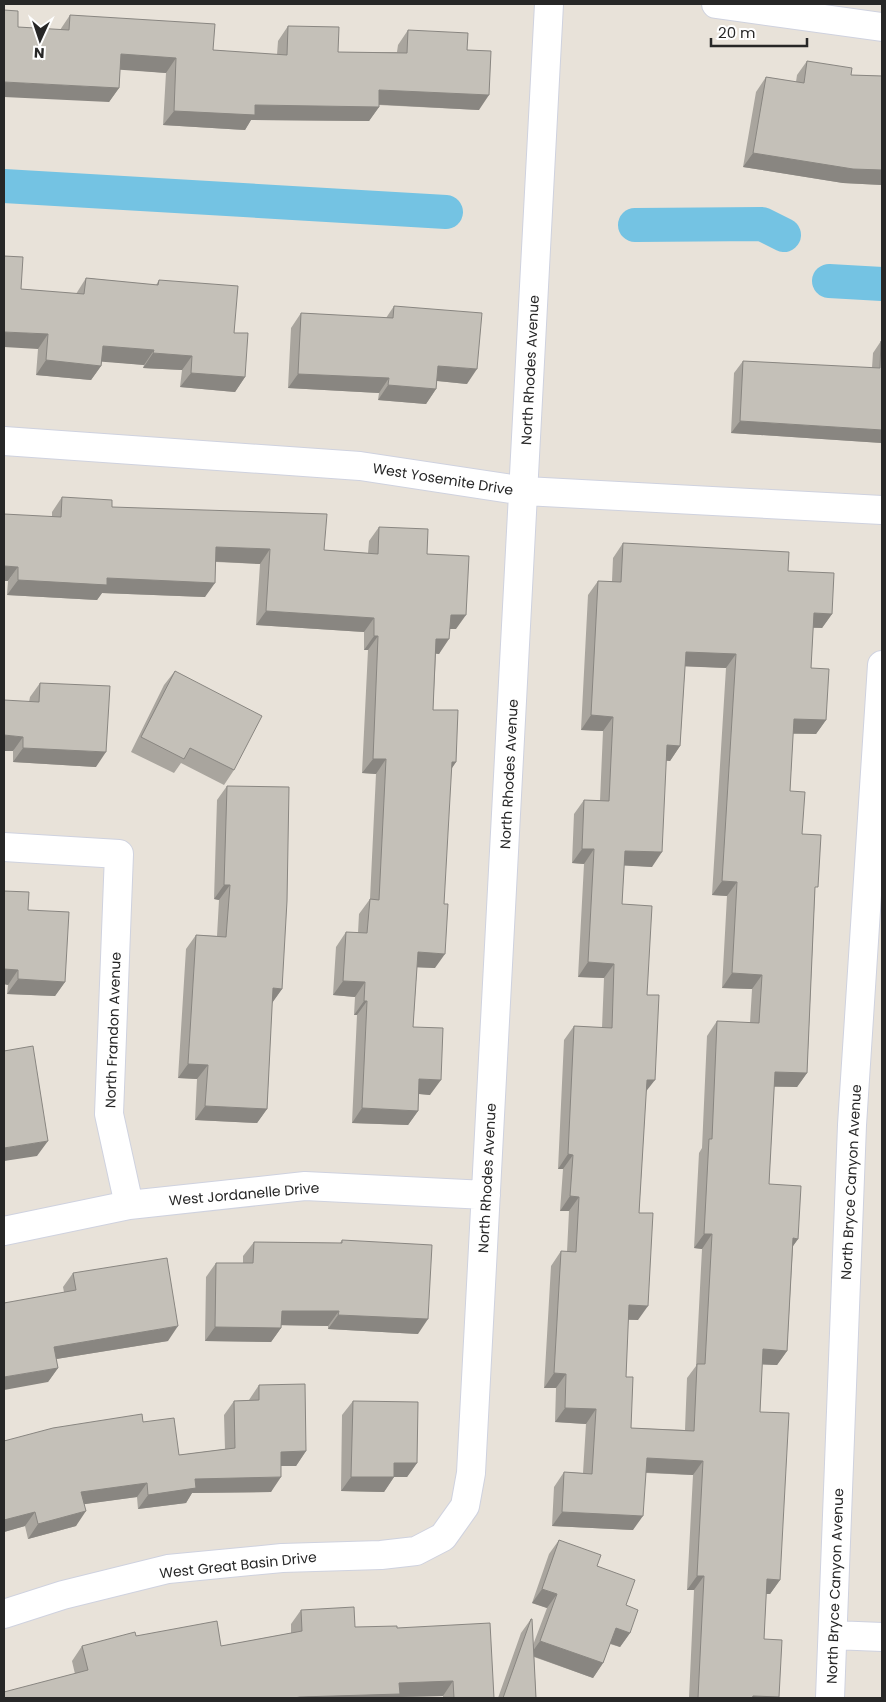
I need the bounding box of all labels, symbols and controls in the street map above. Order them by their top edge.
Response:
north arrow [15,15,65,65]
scale bar [711,15,807,47]
text: 20 m [718,22,756,43]
text: N [34,43,45,63]
street label: North Rhodes Avenue [516,294,544,445]
street label: West Yosemite Drive [371,458,515,500]
street label: North Rhodes Avenue [495,698,523,849]
street label: North Frandon Avenue [100,951,126,1108]
street label: North Bryce Canyon Avenue [836,1083,866,1280]
street label: North Rhodes Avenue [473,1102,501,1253]
street label: West Jordanelle Drive [168,1177,320,1211]
street label: North Bryce Canyon Avenue [822,1488,848,1684]
street label: West Great Basin Drive [158,1547,318,1583]

